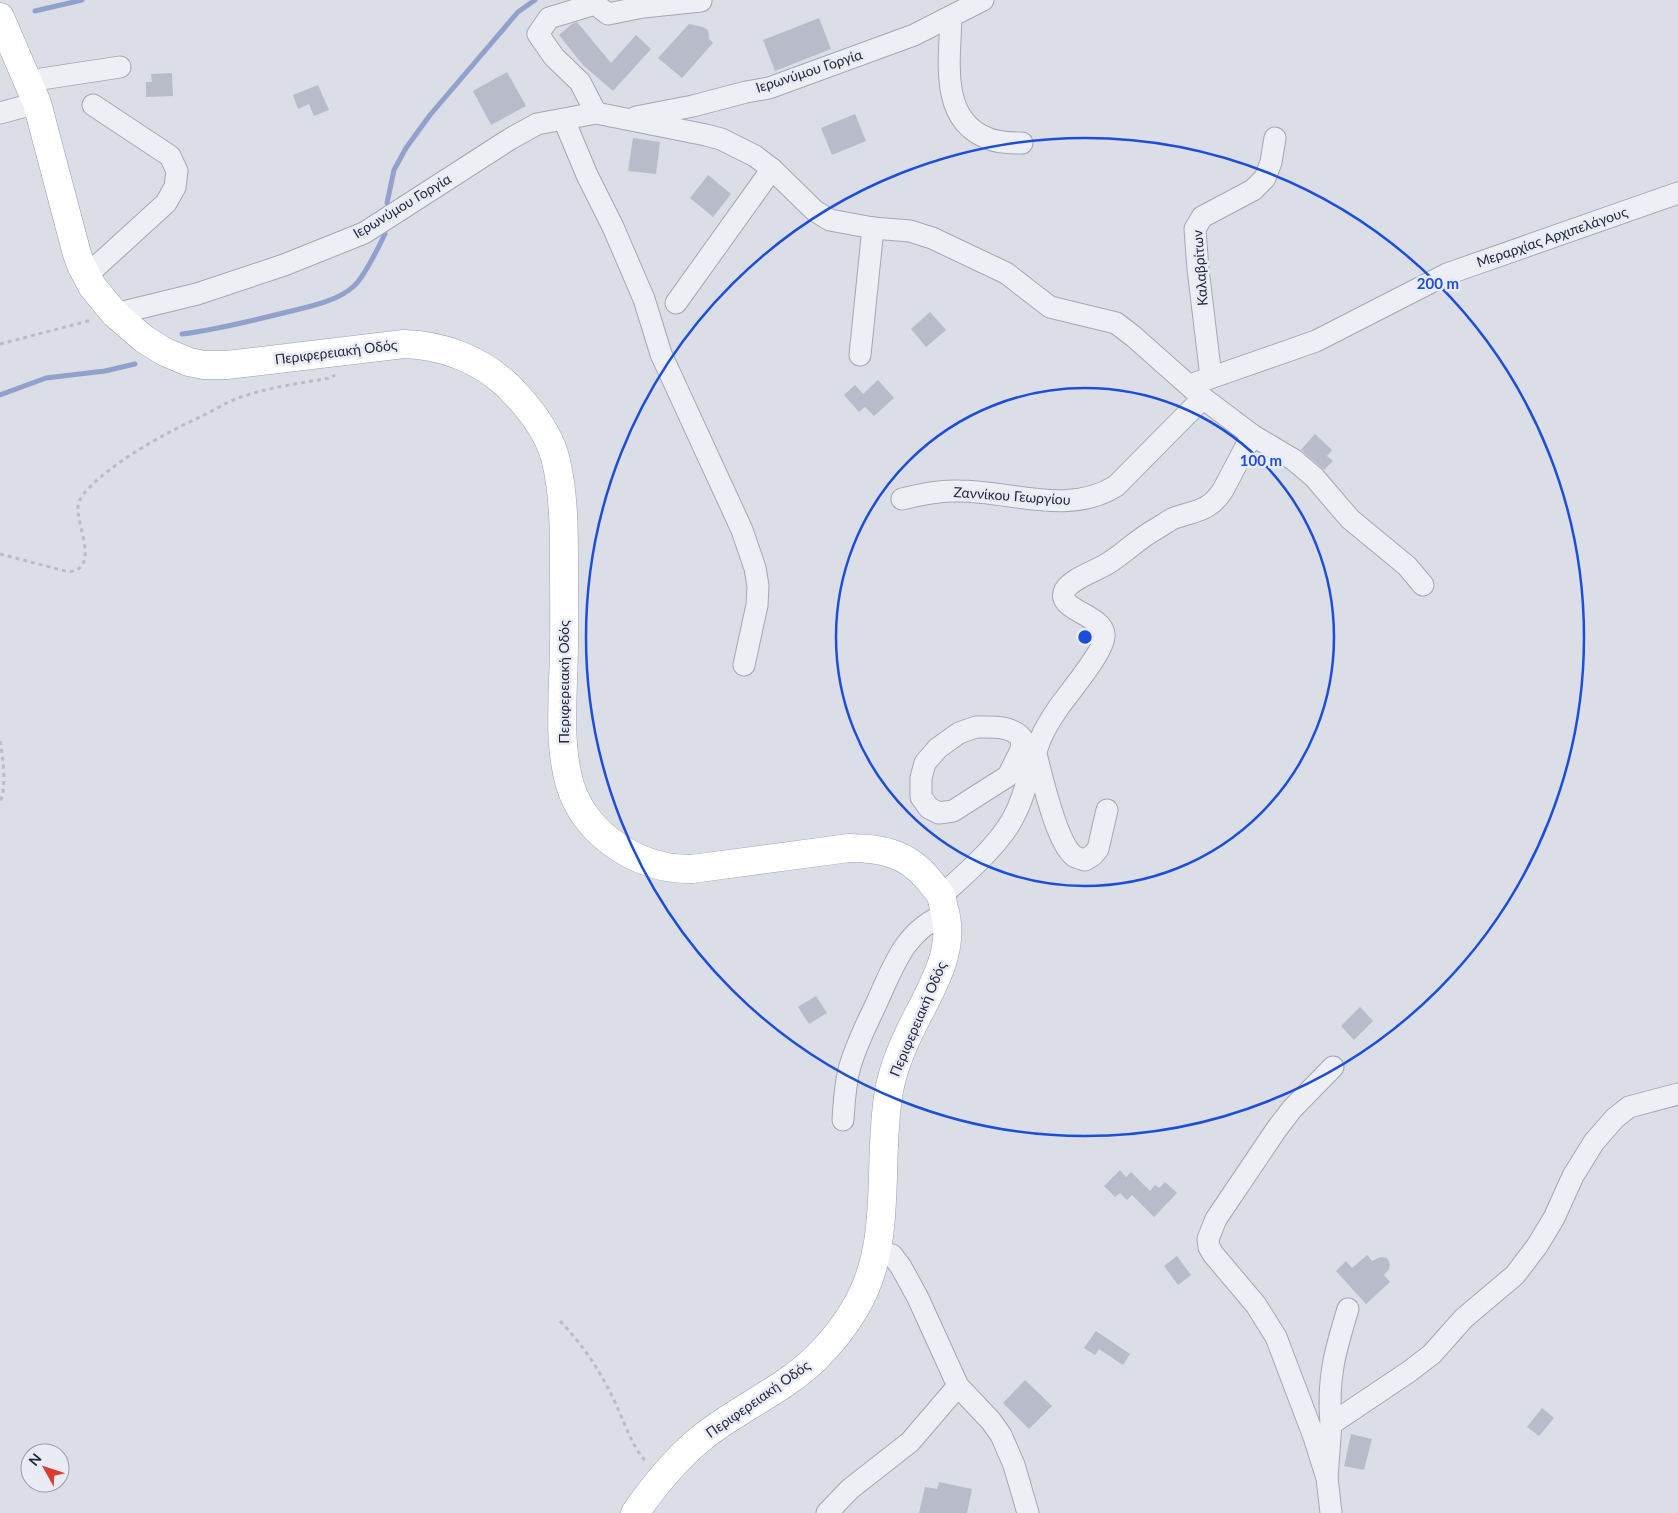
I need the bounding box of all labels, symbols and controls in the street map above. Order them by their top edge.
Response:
street label: Ιερωνύμου Γοργία [753,45,865,96]
street label: Ιερωνύμου Γοργία [350,169,454,241]
street label: Μεραρχίας Αρχιπελάγους [1474,203,1630,270]
street label: Καλαβρίτων [1188,229,1211,307]
text: 200 m [1417,274,1459,292]
street label: Περιφερειακή Οδός [274,335,399,367]
text: 100 m [1240,451,1282,469]
street label: Ζαννίκου Γεωργίου [953,483,1071,508]
street label: Περιφερειακή Οδός [555,620,572,744]
centre of rings [1076,628,1094,646]
street label: Περιφερειακή Οδός [886,958,950,1079]
street label: Περιφερειακή Οδός [702,1356,814,1441]
north arrow [20,1443,70,1493]
text: N [25,1450,45,1469]

